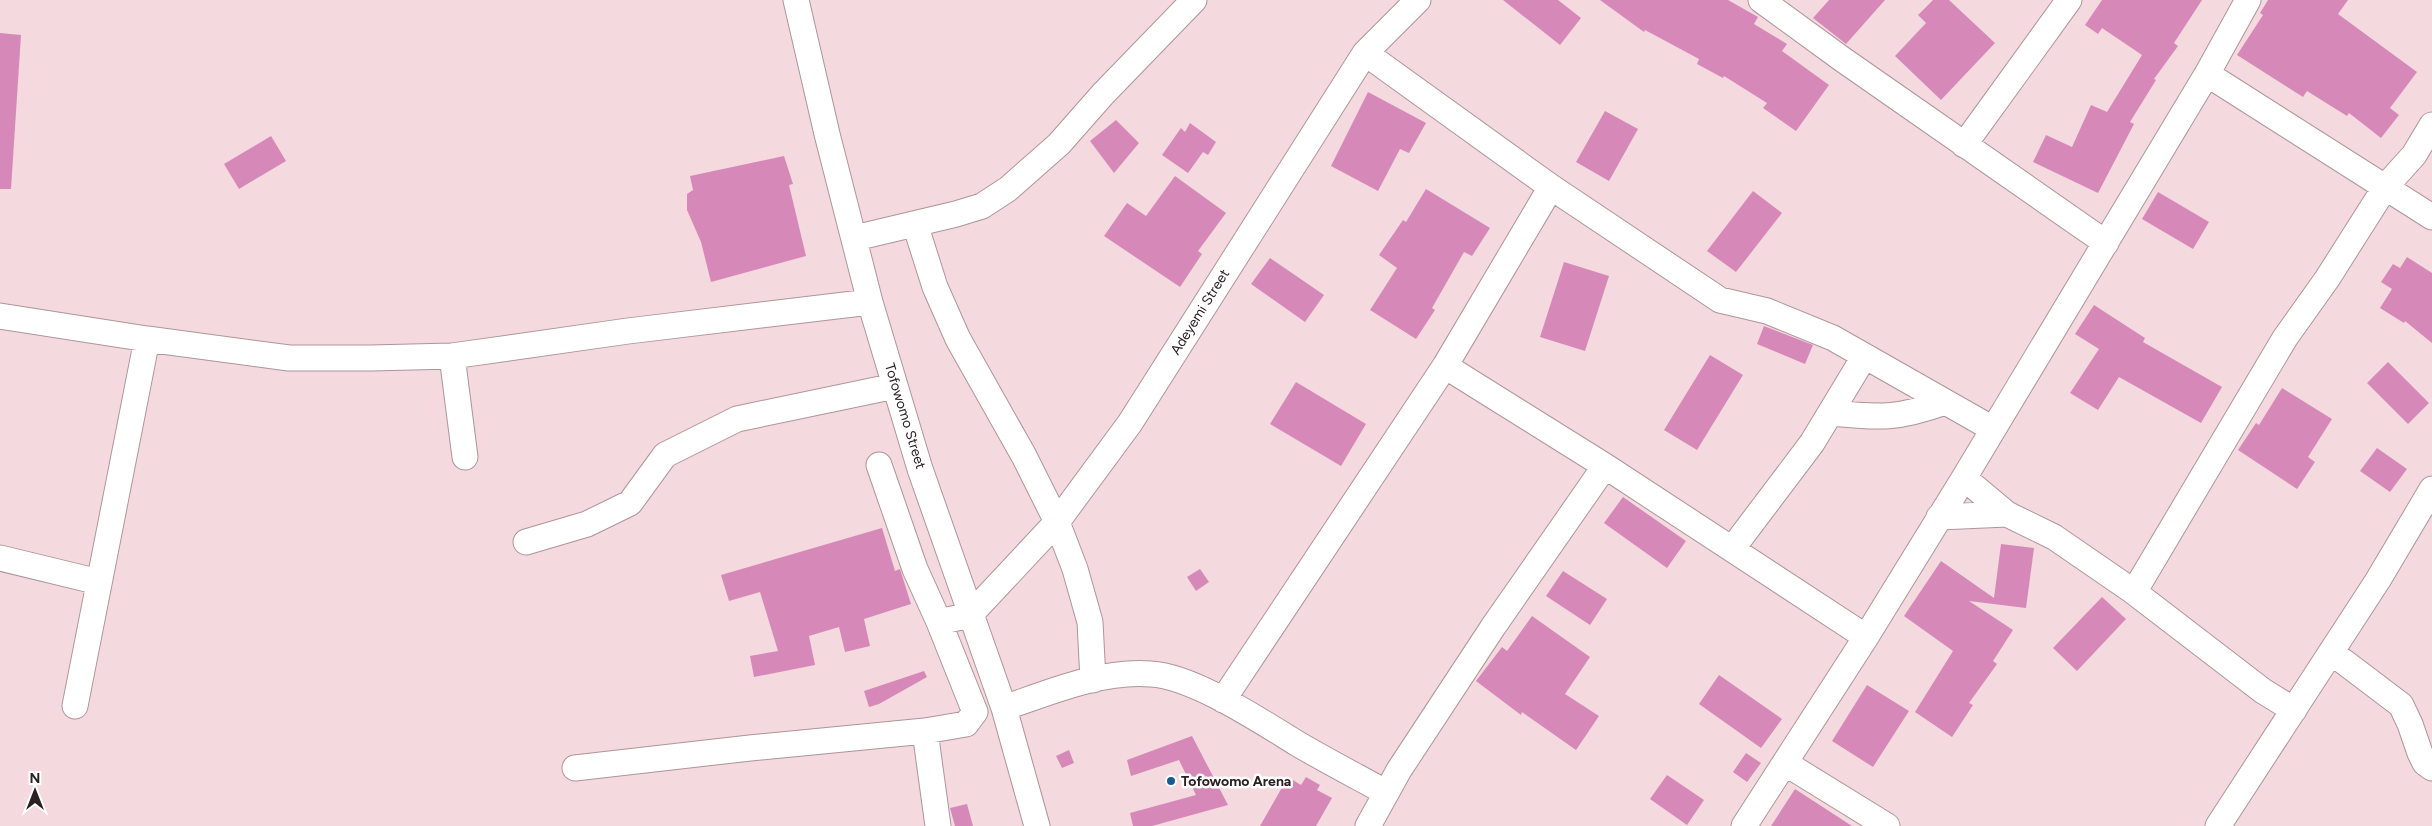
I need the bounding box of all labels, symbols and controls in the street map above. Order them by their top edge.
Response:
street label: Adeyemi Street [1167,266,1233,358]
street label: Tofowomo Street [881,361,929,471]
north arrow [10,766,60,816]
text: N [30,770,40,787]
place label: Tofowomo Arena [1181,773,1291,790]
marker: Tofowomo Arena [1165,775,1177,787]

